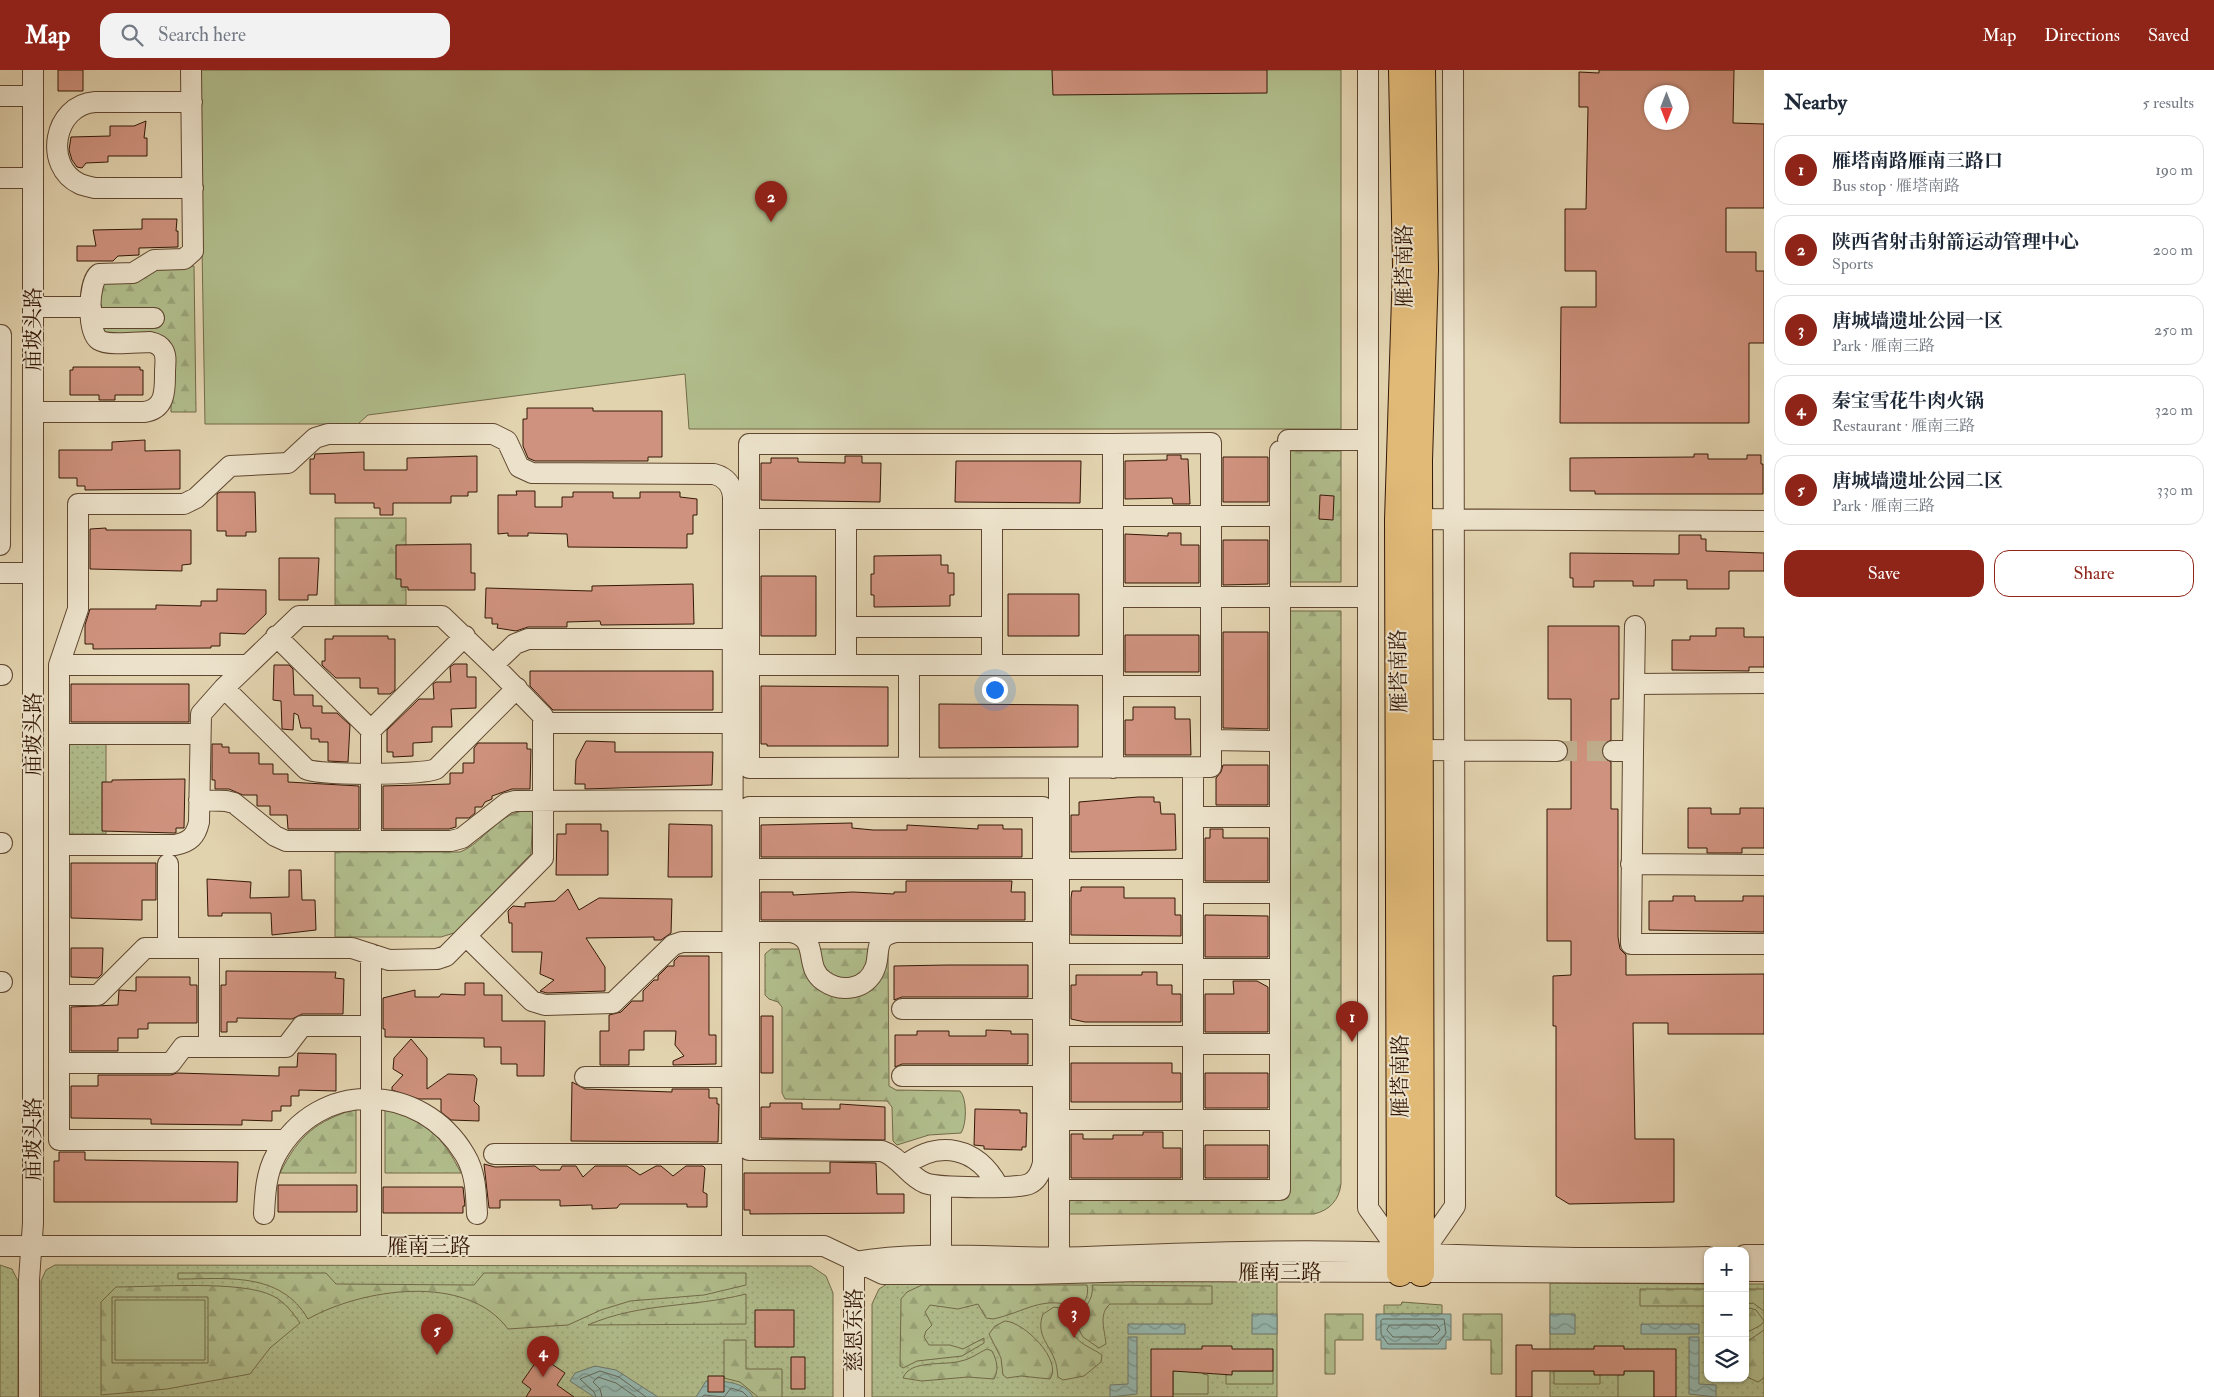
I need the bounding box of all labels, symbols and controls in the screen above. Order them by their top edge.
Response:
search box [100,13,450,58]
text: Map [25,20,70,51]
icon: search [118,21,146,49]
text: Search here [158,23,246,47]
text: Map [1983,24,2016,47]
text: Directions [2044,24,2120,47]
text: Saved [2148,24,2189,47]
north arrow [1644,85,1689,130]
text: Nearby [1784,89,1847,116]
text: 5 results [2143,93,2194,113]
text: 雁塔南路雁南三路口 [1832,149,2003,173]
text: 1 [1798,160,1804,180]
text: 190 m [2155,160,2193,180]
text: Bus stop · 雁塔南路 [1832,176,1960,196]
pin: 2 [755,181,787,222]
street label: 雁塔南路 [1391,224,1418,308]
text: 陕西省射击射箭运动管理中心 [1832,230,2079,254]
text: 2 [1797,240,1805,260]
text: 200 m [2153,240,2193,260]
text: Sports [1832,254,1873,274]
street label: 庙坡头路 [20,287,47,371]
text: 唐城墙遗址公园一区 [1832,309,2003,333]
text: 3 [1798,320,1804,340]
text: 250 m [2154,320,2193,340]
text: Park · 雁南三路 [1832,336,1935,356]
text: 秦宝雪花牛肉火锅 [1832,389,1984,413]
text: 4 [1797,400,1805,420]
text: 320 m [2155,400,2193,420]
text: Restaurant · 雁南三路 [1832,416,1975,436]
text: 唐城墙遗址公园二区 [1832,469,2003,493]
text: 5 [1797,480,1805,500]
text: 330 m [2157,480,2193,500]
text: Park · 雁南三路 [1832,496,1935,516]
button: Save [1784,550,1984,597]
button: Share [1994,550,2194,597]
street label: 雁塔南路 [1385,629,1413,713]
your location [982,677,1008,703]
street label: 庙坡头路 [20,692,47,776]
pin: 1 [1336,1001,1368,1042]
street label: 雁塔南路 [1387,1034,1414,1118]
street label: 庙坡头路 [20,1097,47,1181]
street label: 雁南三路 [387,1233,471,1260]
map controls [1704,1247,1749,1382]
button: + [1704,1247,1749,1292]
street label: 雁南三路 [1238,1259,1322,1286]
street label: 慈恩东路 [841,1288,868,1372]
button: − [1704,1292,1749,1337]
pin: 3 [1058,1297,1090,1338]
pin: 5 [421,1314,453,1355]
pin: 4 [527,1336,559,1377]
button: layers [1704,1337,1749,1382]

